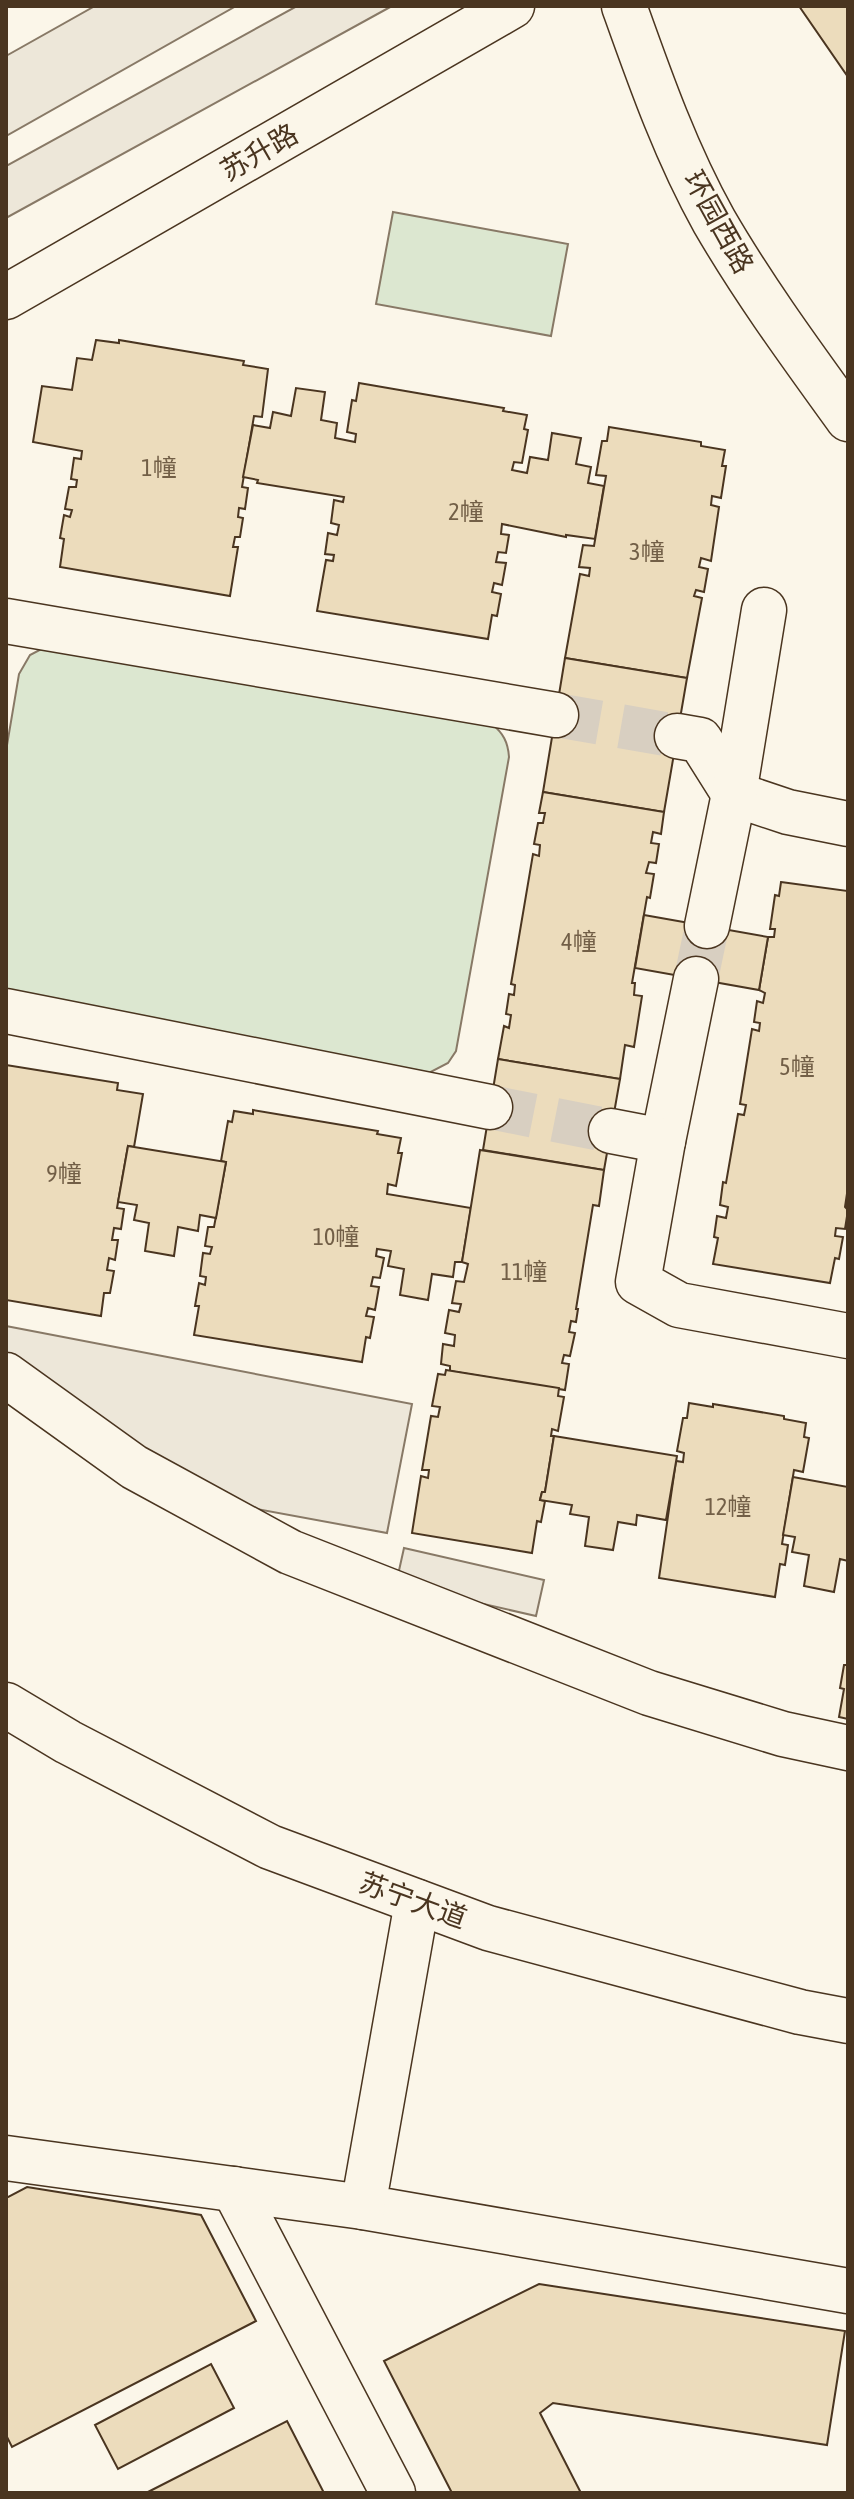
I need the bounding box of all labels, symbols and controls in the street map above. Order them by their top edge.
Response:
street label: 苏升路 [215,117,303,187]
street label: 环园西路 [678,165,760,279]
house number: 1幢 [141,454,177,481]
house number: 2幢 [448,498,484,525]
house number: 3幢 [629,538,665,565]
house number: 4幢 [561,928,597,955]
house number: 5幢 [779,1053,815,1080]
house number: 9幢 [46,1160,82,1187]
house number: 10幢 [313,1223,359,1250]
house number: 11幢 [501,1258,547,1285]
house number: 12幢 [705,1493,751,1520]
street label: 苏宁大道 [355,1866,471,1934]

